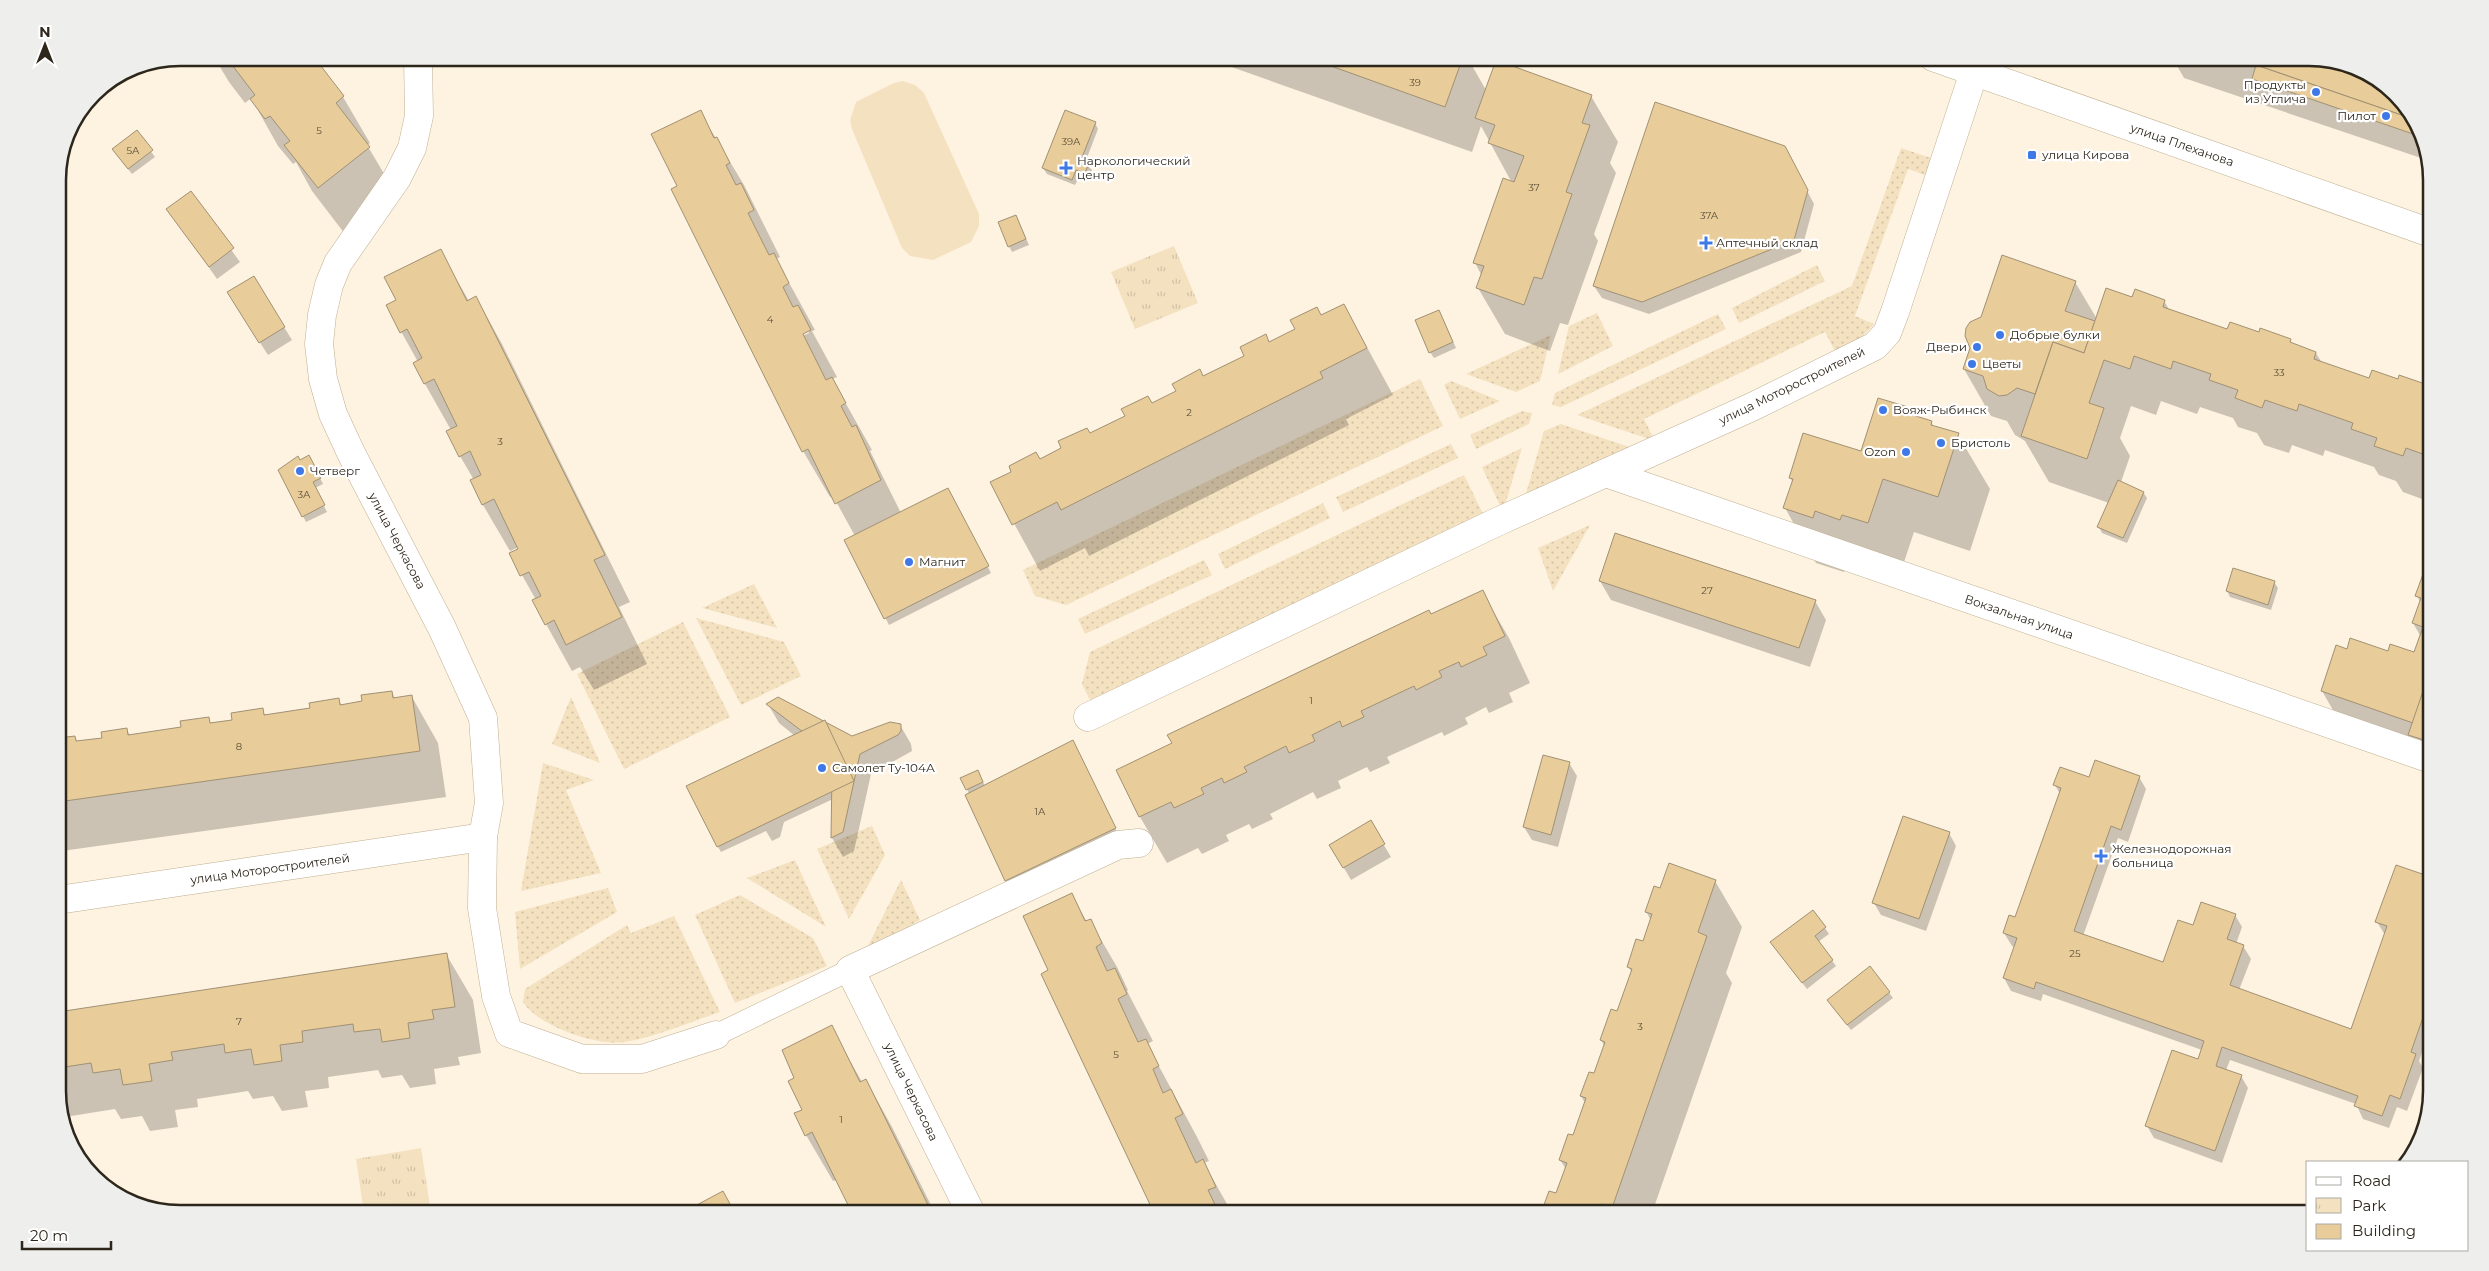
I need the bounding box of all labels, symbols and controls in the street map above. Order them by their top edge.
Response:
north arrow [20,20,70,70]
text: N [39,23,51,41]
house number: 39 [1409,76,1421,89]
place label: Продукты из Углича [2244,77,2306,106]
marker: Продукты из Углича [2310,86,2322,98]
place label: Пилот [2337,108,2376,123]
marker: Пилот [2380,110,2392,122]
street label: улица Плеханова [2127,119,2236,169]
house number: 5 [316,124,322,137]
house number: 39А [1061,135,1081,148]
house number: 5А [126,144,140,157]
place label: улица Кирова [2041,147,2129,162]
marker: улица Кирова [2026,149,2038,161]
place label: Наркологический центр [1077,153,1190,182]
marker: Наркологический центр [1059,161,1073,175]
house number: 37 [1528,181,1540,194]
house number: 37А [1700,209,1719,222]
place label: Аптечный склад [1716,235,1818,250]
marker: Аптечный склад [1700,237,1712,249]
house number: 4 [767,313,774,326]
place label: Добрые булки [2010,327,2100,342]
marker: Добрые булки [1994,329,2006,341]
place label: Двери [1926,339,1967,354]
marker: Двери [1971,341,1983,353]
street label: улица Моторостроителей [1715,344,1867,428]
place label: Цветы [1982,356,2021,371]
marker: Цветы [1966,358,1978,370]
house number: 33 [2273,366,2285,379]
place label: Вояж-Рыбинск [1893,402,1987,417]
marker: Вояж-Рыбинск [1877,404,1889,416]
house number: 2 [1186,406,1192,419]
house number: 3 [497,435,503,448]
place label: Бристоль [1951,435,2010,450]
marker: Бристоль [1935,437,1947,449]
place label: Ozon [1864,444,1896,459]
marker: Ozon [1900,446,1912,458]
place label: Четверг [310,463,360,478]
marker: Четверг [294,465,306,477]
house number: 3А [297,488,311,501]
street label: улица Черкасова [365,489,429,592]
place label: Магнит [919,554,966,569]
marker: Магнит [903,556,915,568]
house number: 27 [1701,584,1713,597]
street label: Вокзальная улица [1963,591,2076,642]
house number: 1 [1309,694,1313,707]
house number: 8 [236,740,242,753]
place label: Самолет Ту-104А [832,760,935,775]
marker: Самолет Ту-104А [816,762,828,774]
house number: 1А [1034,805,1046,818]
place label: Железнодорожная больница [2112,841,2232,870]
marker: Железнодорожная больница [2094,849,2108,863]
street label: улица Моторостроителей [188,850,351,887]
house number: 25 [2069,947,2081,960]
house number: 7 [236,1015,242,1028]
house number: 3 [1637,1020,1643,1033]
street label: улица Черкасова [881,1039,942,1143]
house number: 5 [1113,1048,1119,1061]
house number: 1 [839,1113,843,1126]
legend [2306,1161,2469,1251]
text: Road [2352,1171,2391,1190]
text: Park [2352,1196,2386,1215]
scale bar [22,1218,111,1250]
text: Building [2352,1221,2416,1240]
text: 20 m [30,1226,68,1245]

